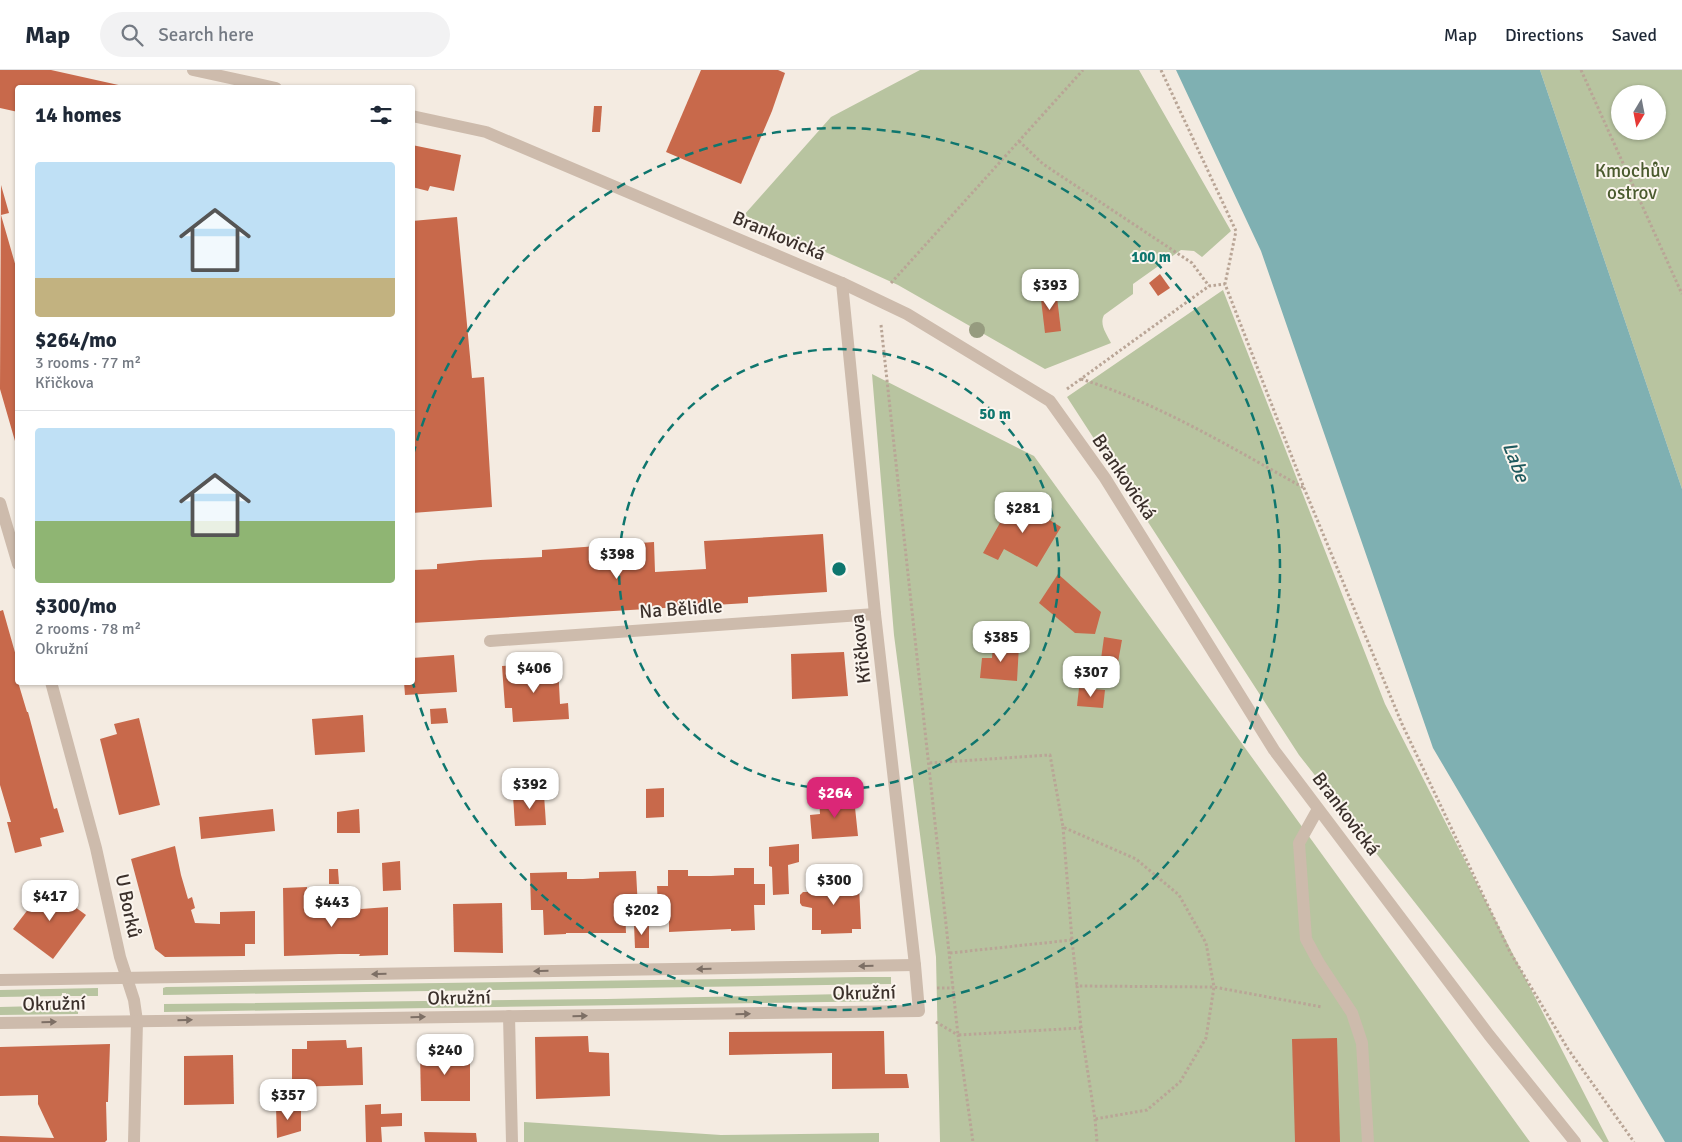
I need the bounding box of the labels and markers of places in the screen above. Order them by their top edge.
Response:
pin: $393 [1020,268,1080,311]
pin: $281 [993,492,1053,534]
pin: $398 [587,538,647,580]
centre of rings [830,560,848,578]
pin: $385 [971,620,1031,663]
pin: $406 [504,652,564,694]
pin: $307 [1061,656,1121,698]
pin: $392 [500,768,560,810]
pin: $264 [805,776,865,819]
pin: $300 [804,864,864,906]
pin: $417 [20,880,80,922]
pin: $443 [302,886,362,928]
pin: $202 [612,894,672,936]
pin: $240 [415,1034,475,1076]
pin: $357 [258,1078,318,1121]

